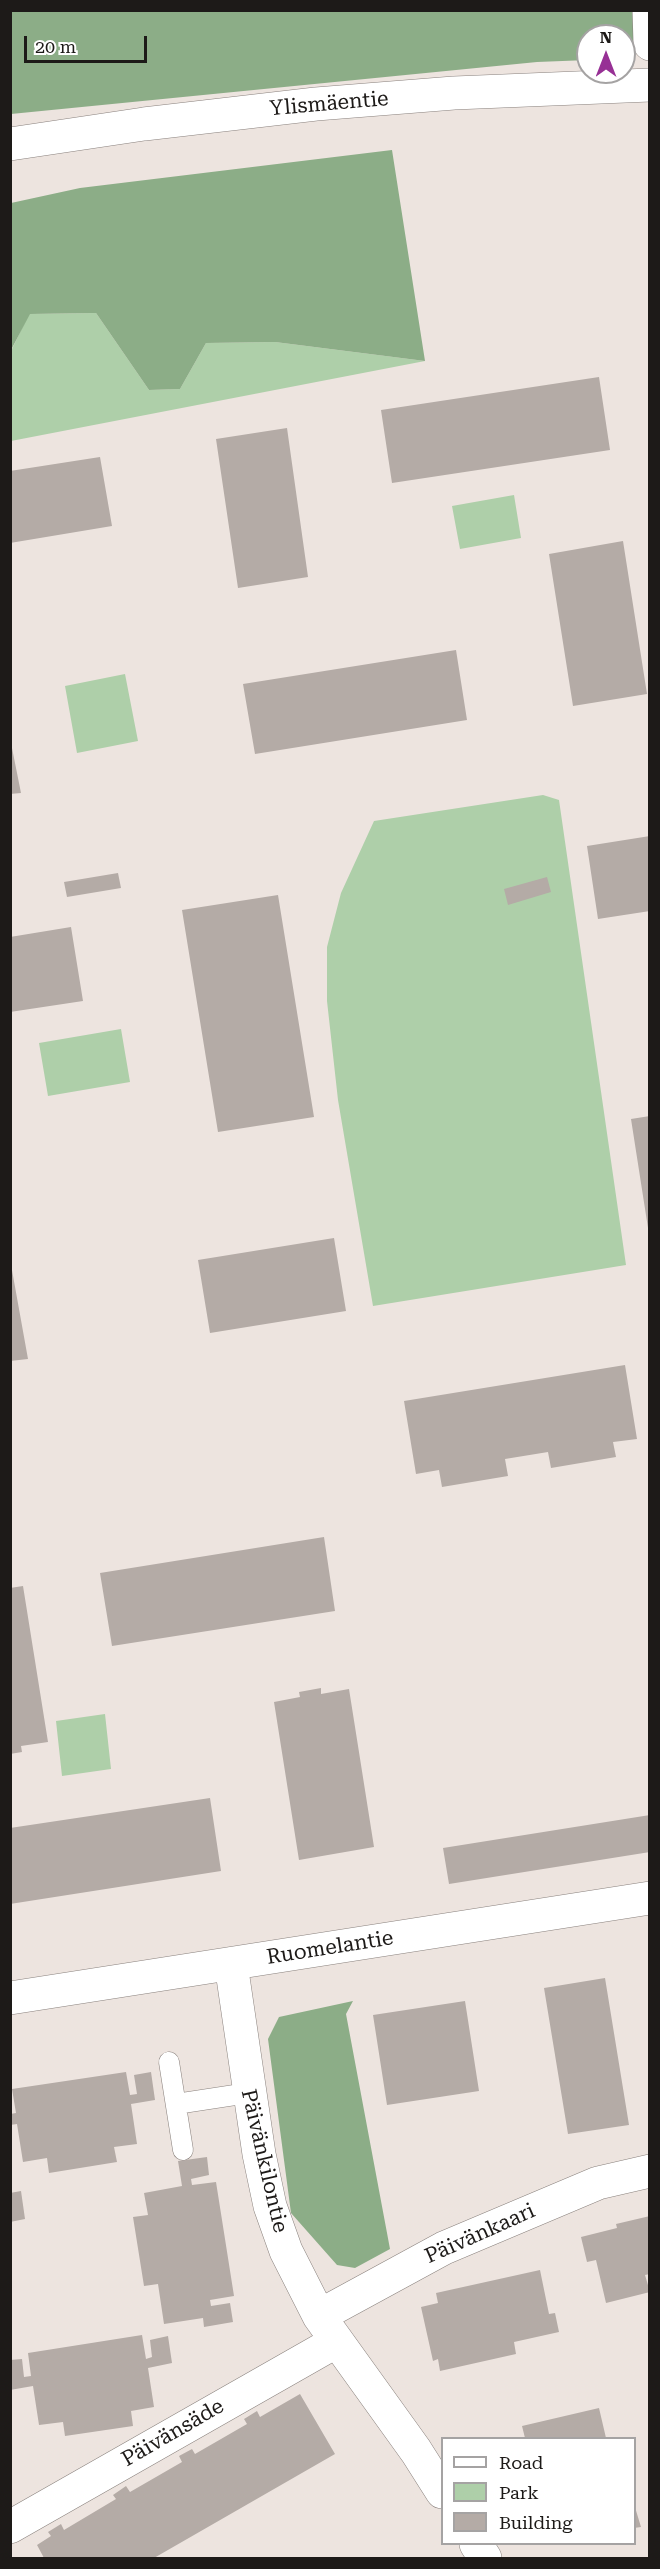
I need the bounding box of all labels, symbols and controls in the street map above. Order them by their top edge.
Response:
scale bar [27,24,150,62]
north arrow [576,24,636,84]
text: N [600,28,612,47]
text: 20 m [35,36,76,57]
street label: Ylismäentie [268,86,390,122]
street label: Ruomelantie [265,1926,395,1970]
street label: Päivänkilontie [235,2087,293,2235]
street label: Päivänkaari [421,2199,539,2269]
street label: Päivänsäde [117,2394,229,2472]
legend [441,2437,636,2545]
text: Road [499,2452,543,2473]
text: Park [499,2482,539,2503]
text: Building [499,2512,573,2533]

